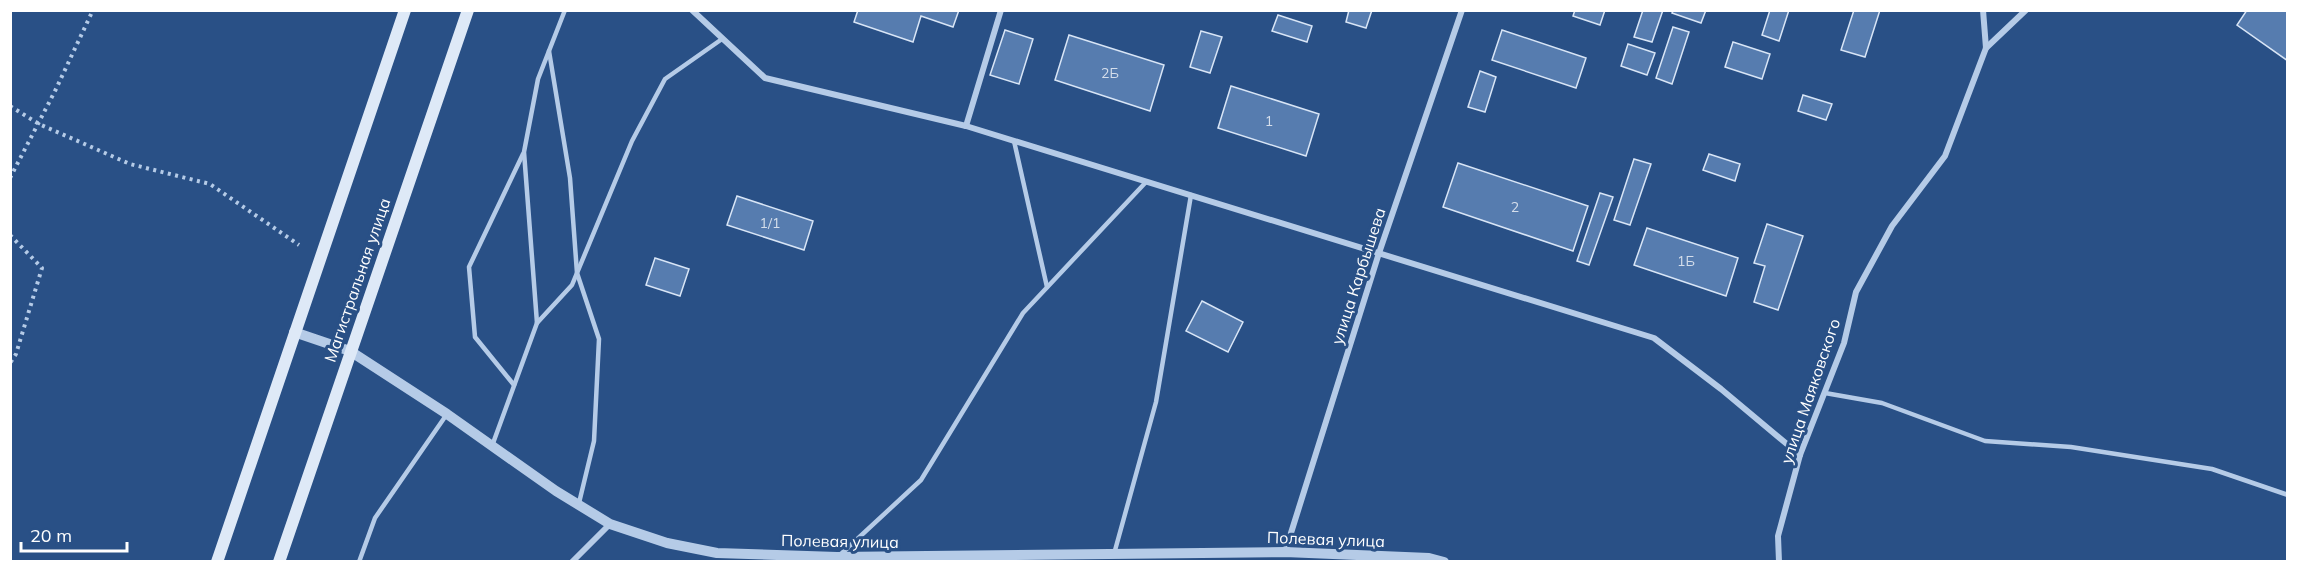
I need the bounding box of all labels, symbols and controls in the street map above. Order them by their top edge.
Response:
house number: 2Б [1101,64,1119,82]
house number: 1 [1265,112,1273,130]
street label: Магистральная улица [320,195,394,365]
house number: 2 [1511,198,1519,216]
street label: улица Карбышева [1326,205,1390,347]
house number: 1/1 [760,214,780,232]
house number: 1Б [1677,252,1695,270]
street label: улица Маяковского [1776,316,1844,466]
scale bar [21,515,128,553]
text: 20 m [30,524,72,547]
street label: Полевая улица [1267,527,1385,551]
street label: Полевая улица [781,530,899,552]

